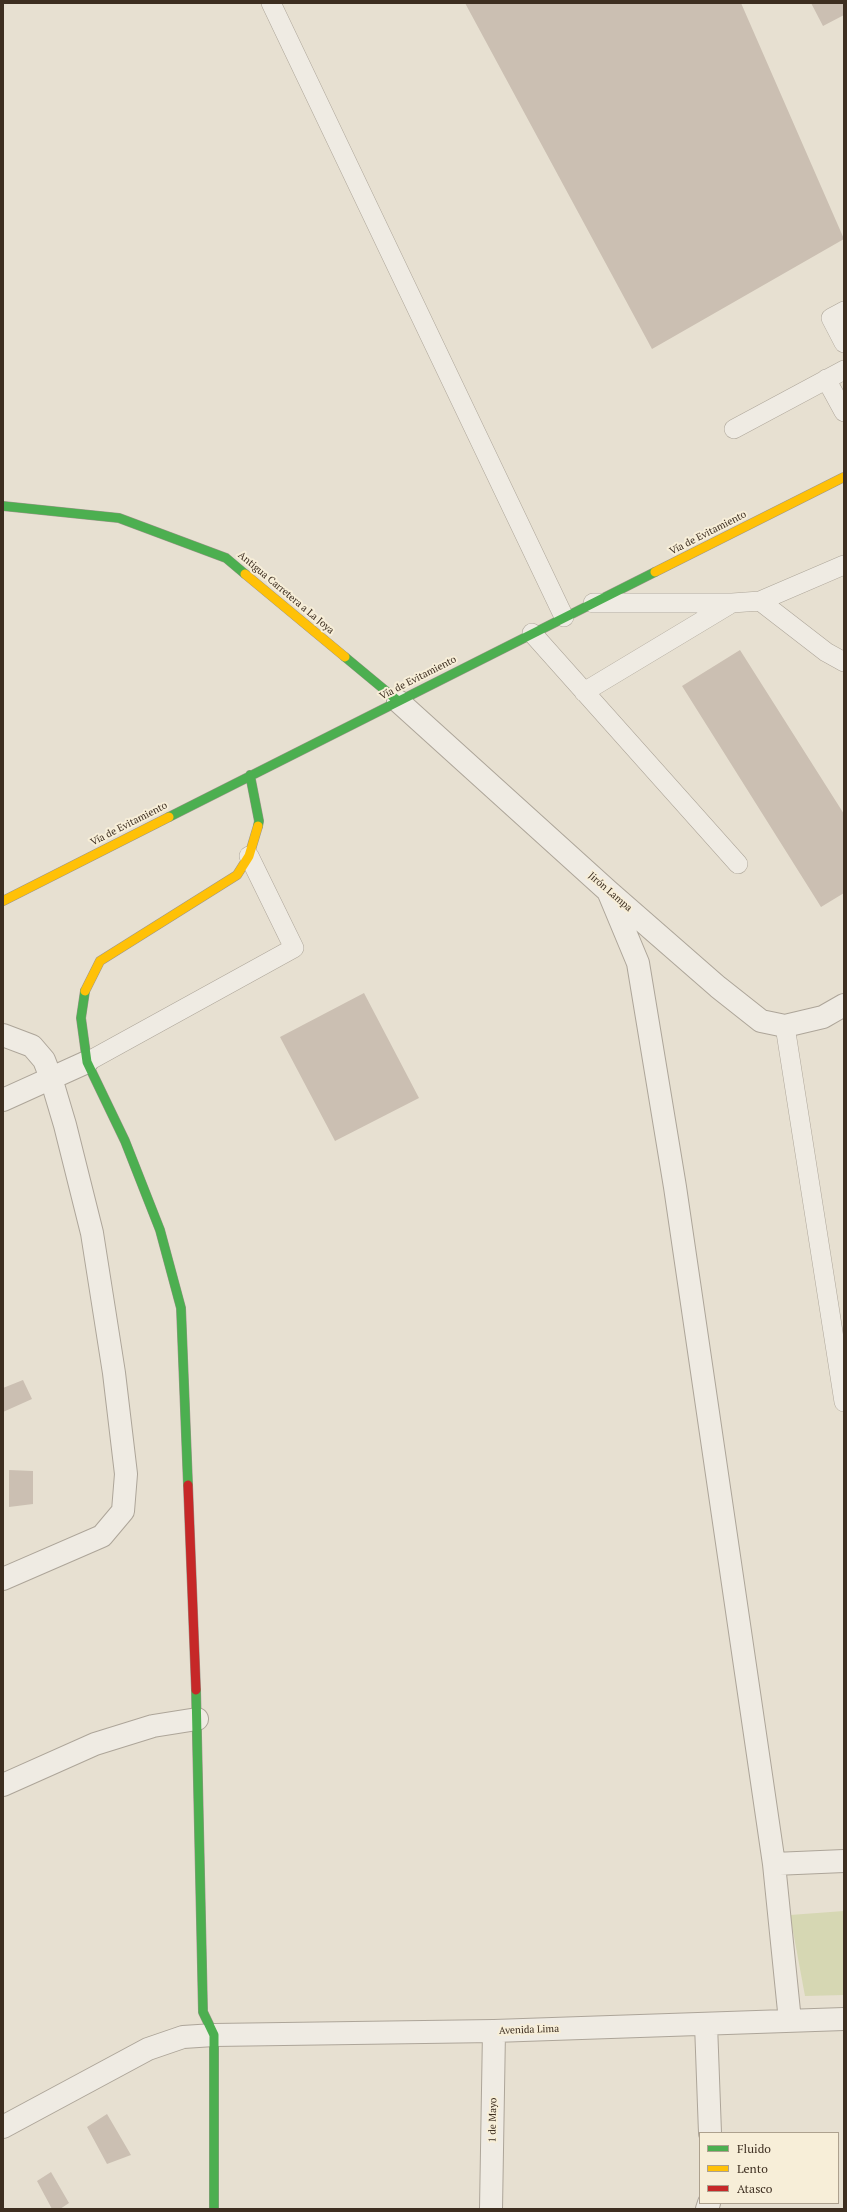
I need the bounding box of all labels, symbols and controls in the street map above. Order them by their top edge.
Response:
street label: Vía de Evitamiento [668,508,748,558]
street label: Antigua Carretera a La Joya [236,549,336,637]
street label: Vía de Evitamiento [378,653,458,703]
street label: Vía de Evitamiento [89,799,169,849]
street label: Jirón Lampa [586,870,634,914]
street label: Avenida Lima [499,2023,559,2037]
street label: 1 de Mayo [487,2097,499,2143]
legend [699,2132,839,2204]
text: Fluido [737,2141,771,2156]
text: Lento [737,2161,768,2176]
text: Atasco [737,2181,772,2196]

